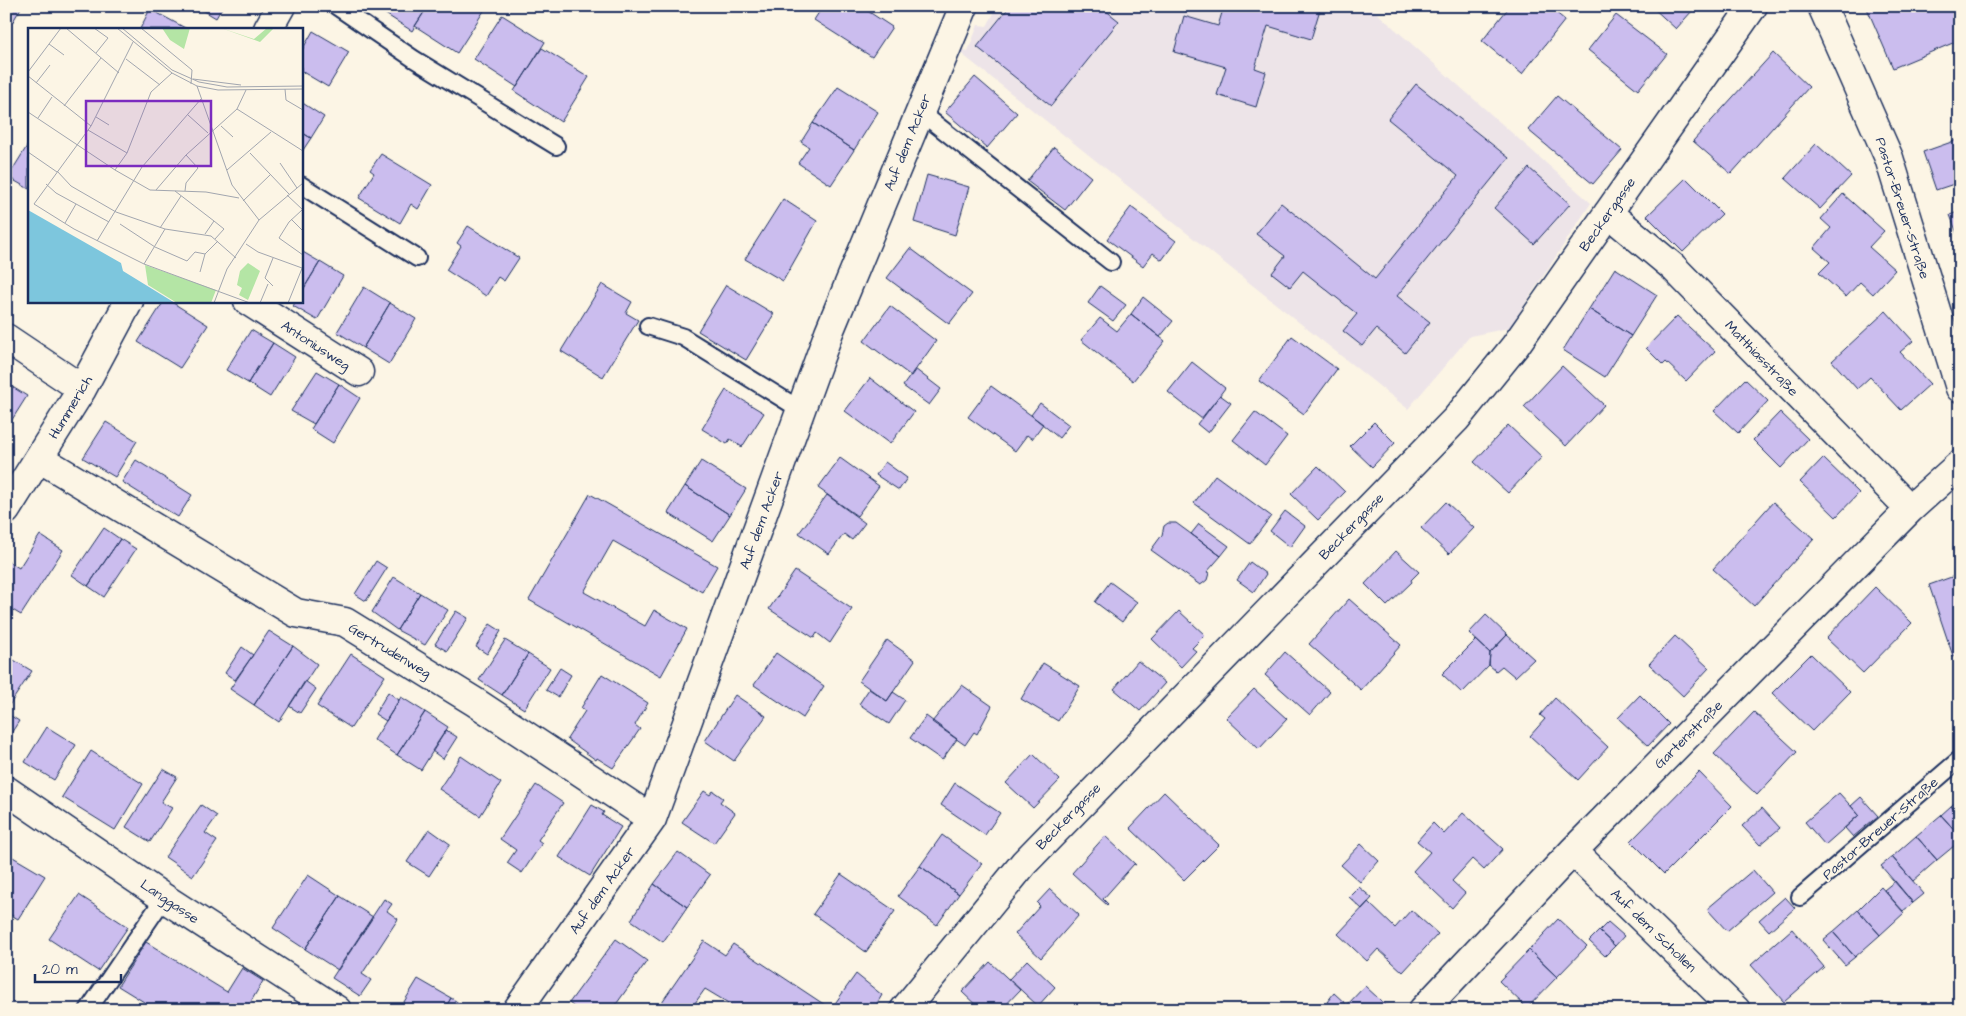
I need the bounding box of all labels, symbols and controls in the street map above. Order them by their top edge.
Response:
inset map [28,28,302,302]
street label: Auf dem Acker [879,91,937,194]
street label: Pastor-Breuer-Straße [1870,135,1935,282]
street label: Beckergasse [1575,173,1641,256]
street label: Antoniusweg [277,316,354,376]
street label: Matthiasstraße [1720,316,1803,401]
street label: Hummerich [44,372,98,443]
street label: Auf dem Acker [735,468,789,572]
street label: Beckergasse [1315,488,1389,565]
street label: Gertrudenweg [344,618,435,683]
street label: Gartenstraße [1650,696,1728,774]
street label: Pastor-Breuer-Straße [1818,772,1943,885]
street label: Beckergasse [1032,778,1106,855]
street label: Auf dem Acker [565,842,641,938]
street label: Langgasse [136,875,203,929]
street label: Auf dem Schollen [1606,884,1701,977]
scale bar [35,951,121,983]
text: 20 m [42,959,78,980]

